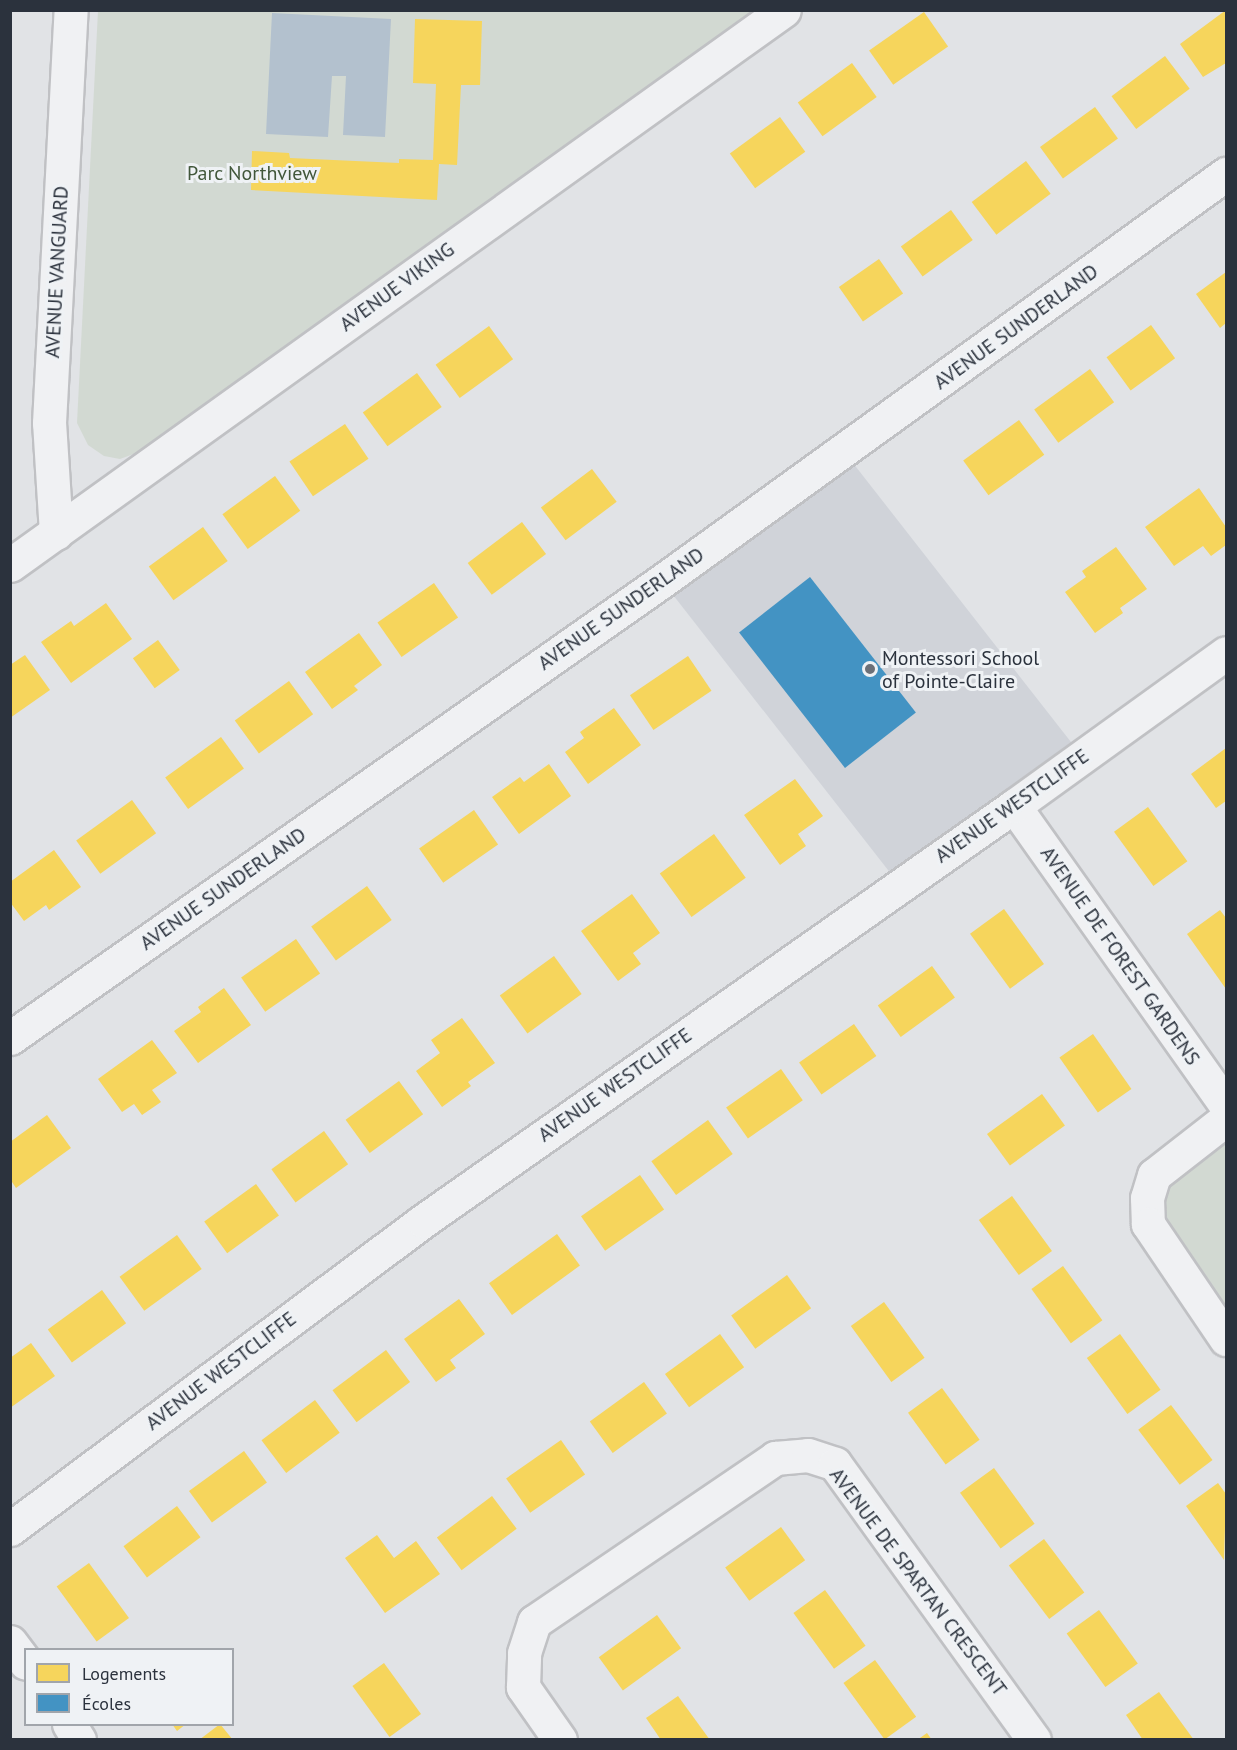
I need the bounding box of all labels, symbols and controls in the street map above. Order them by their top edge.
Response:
park label: Parc Northview [187,161,317,185]
street label: AVENUE VANGUARD [40,185,74,359]
street label: AVENUE VIKING [335,237,459,337]
street label: AVENUE SUNDERLAND [929,259,1103,395]
street label: AVENUE SUNDERLAND [533,543,709,675]
place label: Montessori School of Pointe-Claire [882,646,1039,693]
marker: Montessori School of Pointe-Claire [863,662,877,676]
street label: AVENUE WESTCLIFFE [930,744,1094,868]
street label: AVENUE SUNDERLAND [135,823,311,955]
street label: AVENUE DE FOREST GARDENS [1035,842,1205,1070]
street label: AVENUE WESTCLIFFE [533,1023,697,1147]
street label: AVENUE WESTCLIFFE [141,1307,301,1435]
street label: AVENUE DE SPARTAN CRESCENT [824,1463,1012,1701]
legend [24,1648,234,1726]
text: Logements [82,1662,166,1685]
text: Écoles [82,1692,131,1715]

